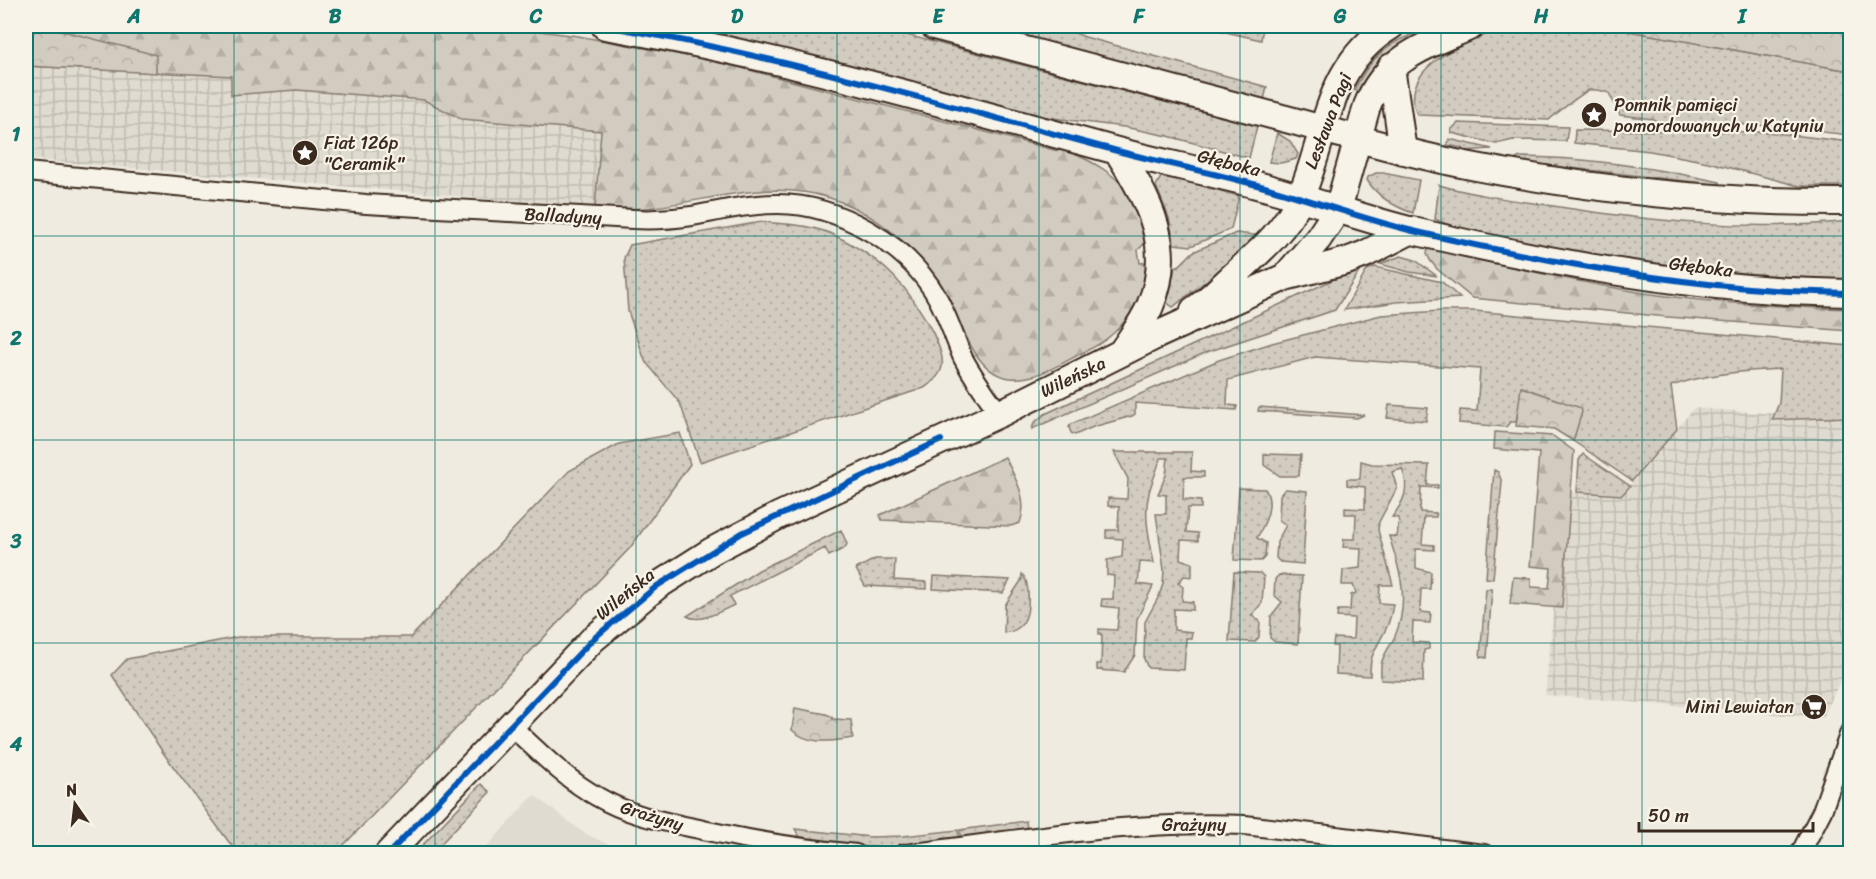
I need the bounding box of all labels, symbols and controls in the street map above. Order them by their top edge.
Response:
text: A [126,0,141,34]
text: B [329,0,342,34]
text: C [529,0,543,34]
text: D [731,0,744,34]
text: E [932,0,945,34]
text: F [1133,0,1146,34]
text: G [1333,0,1347,34]
text: H [1533,0,1549,34]
text: I [1737,0,1748,34]
street label: Lesława Pagi [1295,67,1361,174]
place label: Pomnik pamięci pomordowanych w Katyniu [1613,89,1824,142]
place icon: Pomnik pamięci pomordowanych w Katyniu [1579,100,1609,130]
text: 1 [12,117,21,152]
place label: Fiat 126p "Ceramik" [324,127,406,180]
place icon: Fiat 126p "Ceramik" [290,138,320,168]
street label: Głęboka [1194,140,1265,186]
street label: Balladyny [523,198,603,234]
street label: Głęboka [1667,247,1736,287]
text: 2 [9,321,22,356]
street label: Wileńska [1035,347,1111,407]
text: 3 [10,524,22,559]
street label: Wileńska [588,560,662,628]
place label: Mini Lewiatan [1686,691,1794,723]
supermarket icon: Mini Lewiatan [1799,692,1829,722]
text: 4 [9,727,23,762]
north arrow [45,774,105,834]
text: N [62,774,81,806]
street label: Grażyny [616,791,688,841]
scale bar [1639,795,1813,833]
text: 50 m [1648,800,1689,832]
street label: Grażyny [1162,809,1227,841]

